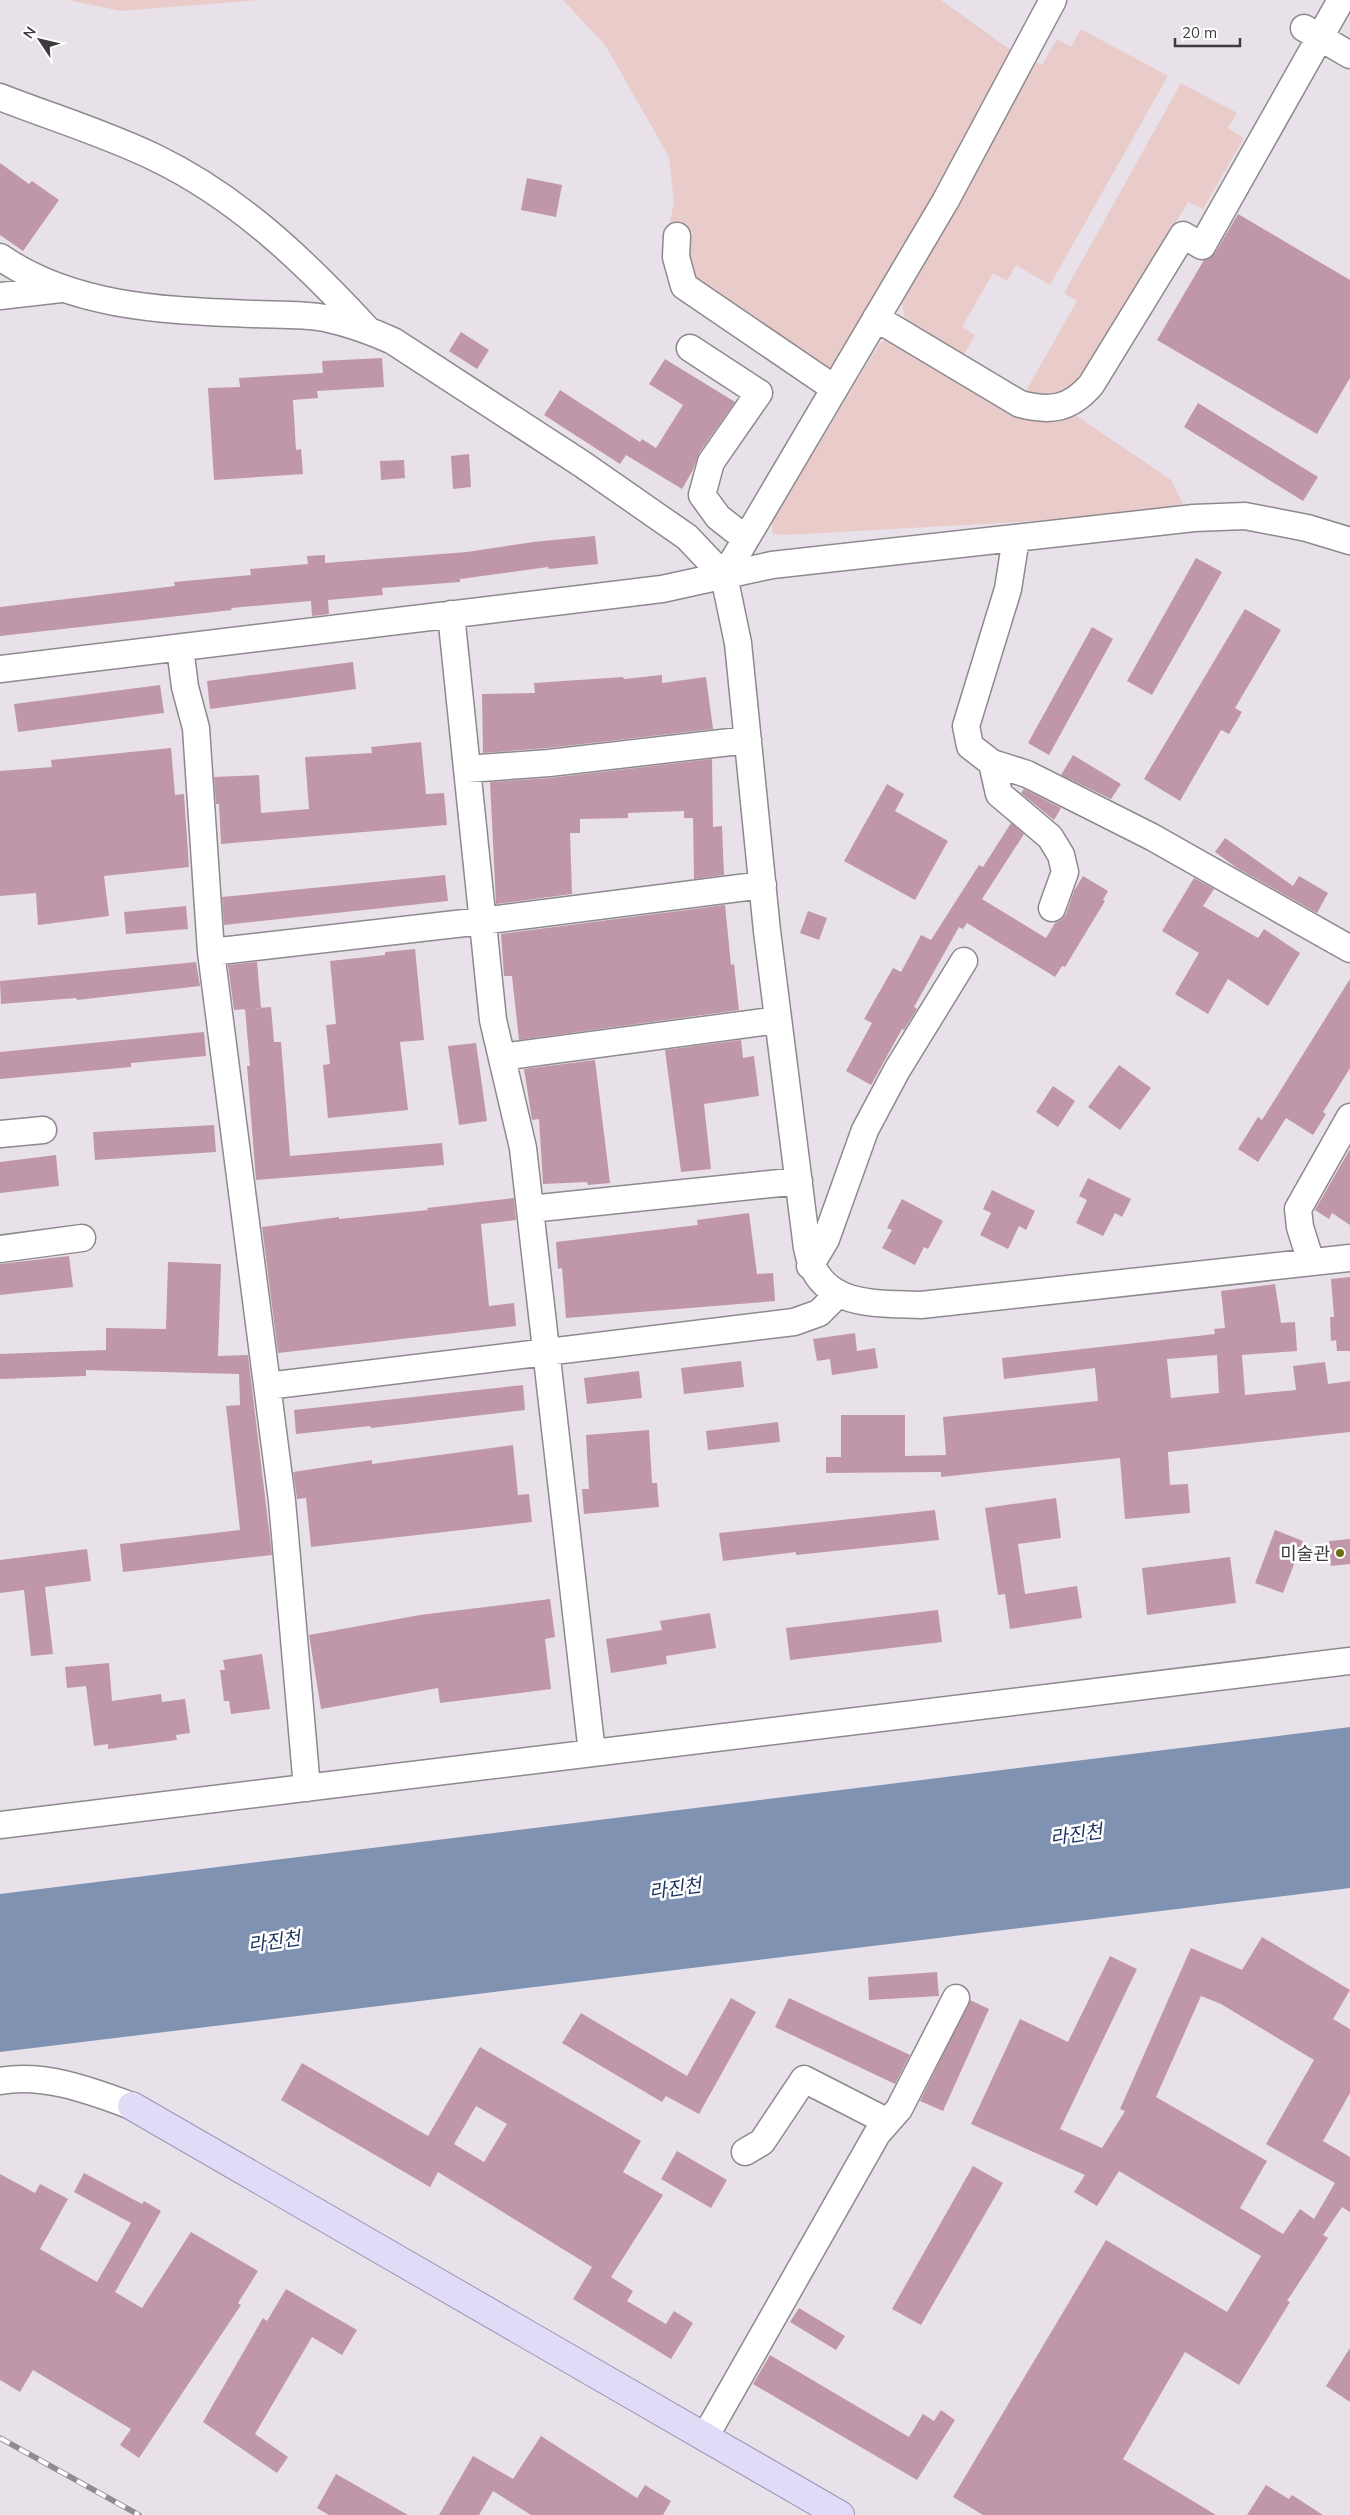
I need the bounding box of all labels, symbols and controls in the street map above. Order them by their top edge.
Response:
north arrow [15,15,65,65]
scale bar [1175,15,1240,47]
text: N [19,23,40,42]
text: 20 m [1182,23,1217,42]
place label: 미술관 [1280,1542,1330,1565]
marker: 미술관 [1334,1547,1346,1559]
water label: 라진천 [1048,1818,1105,1850]
water label: 라진천 [647,1872,704,1904]
water label: 라진천 [246,1925,303,1957]

